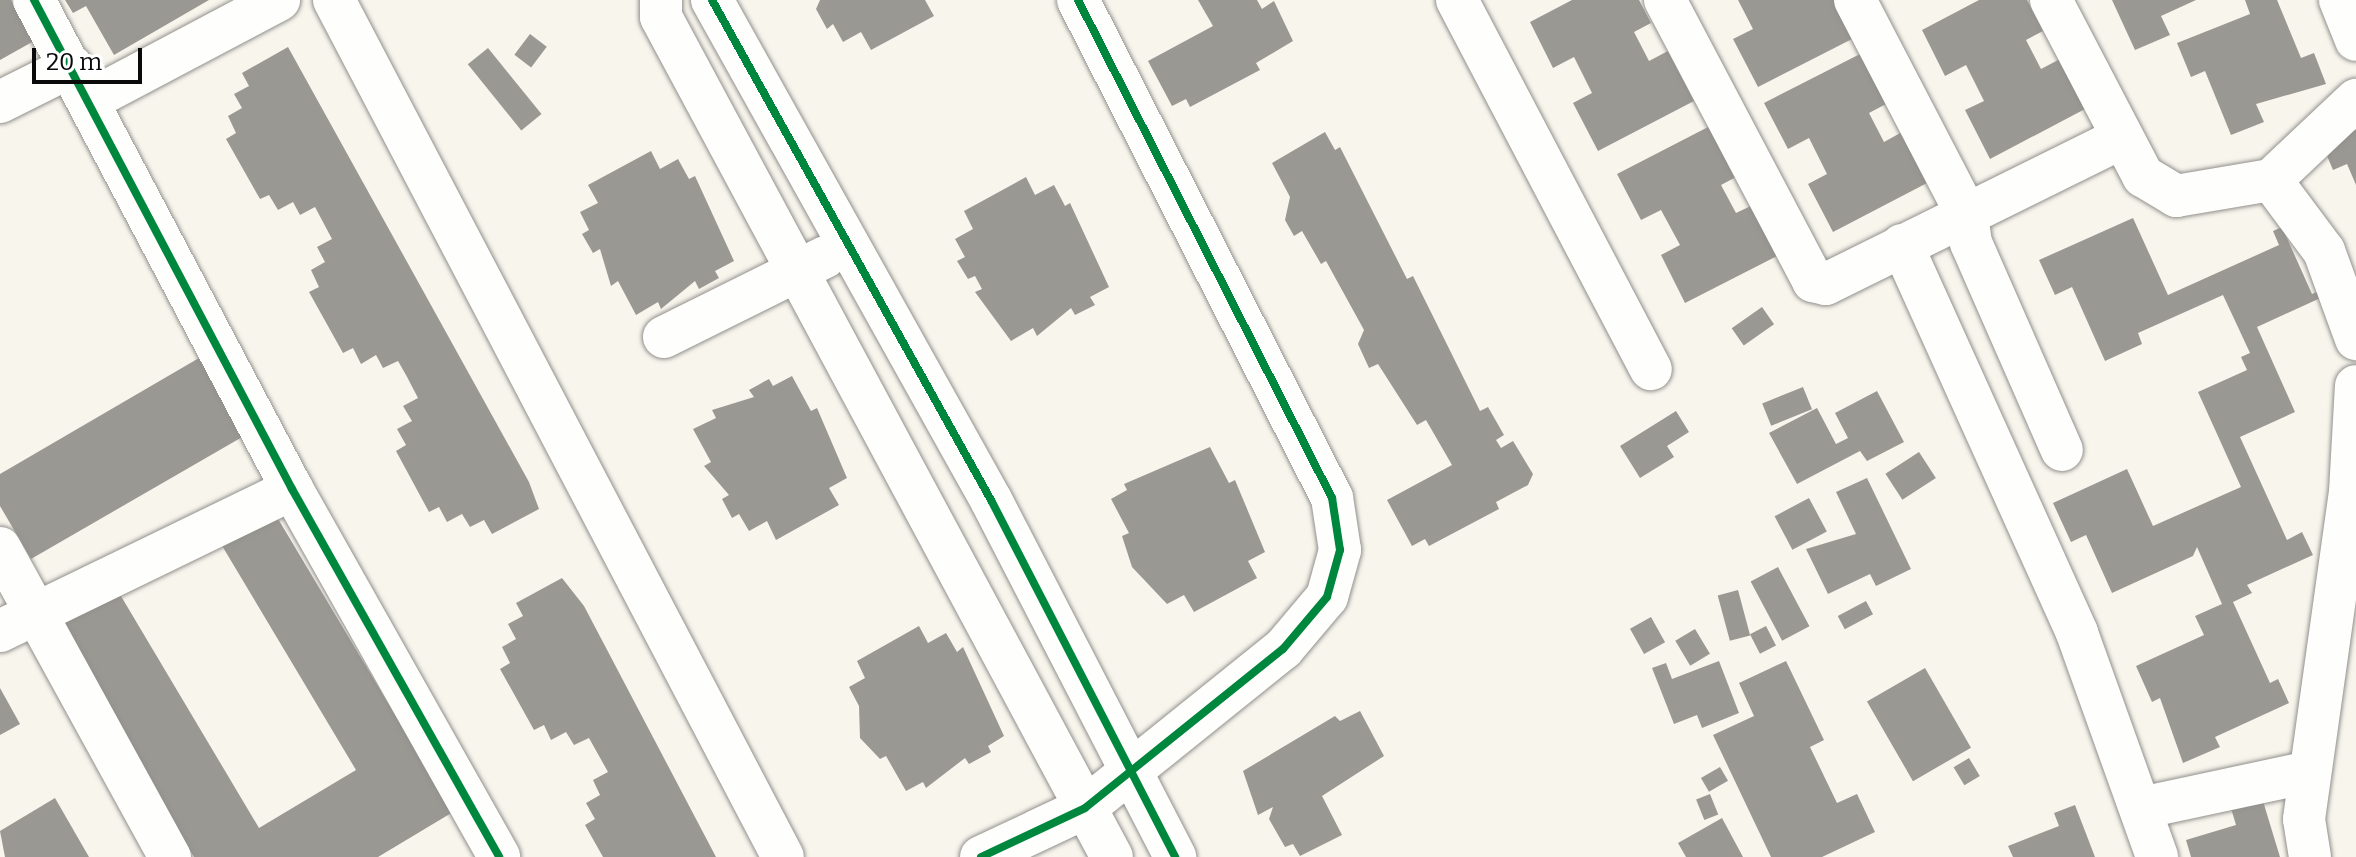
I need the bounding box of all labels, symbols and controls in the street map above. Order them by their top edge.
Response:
scale bar [36,32,146,82]
text: 20 m [46,48,102,76]

